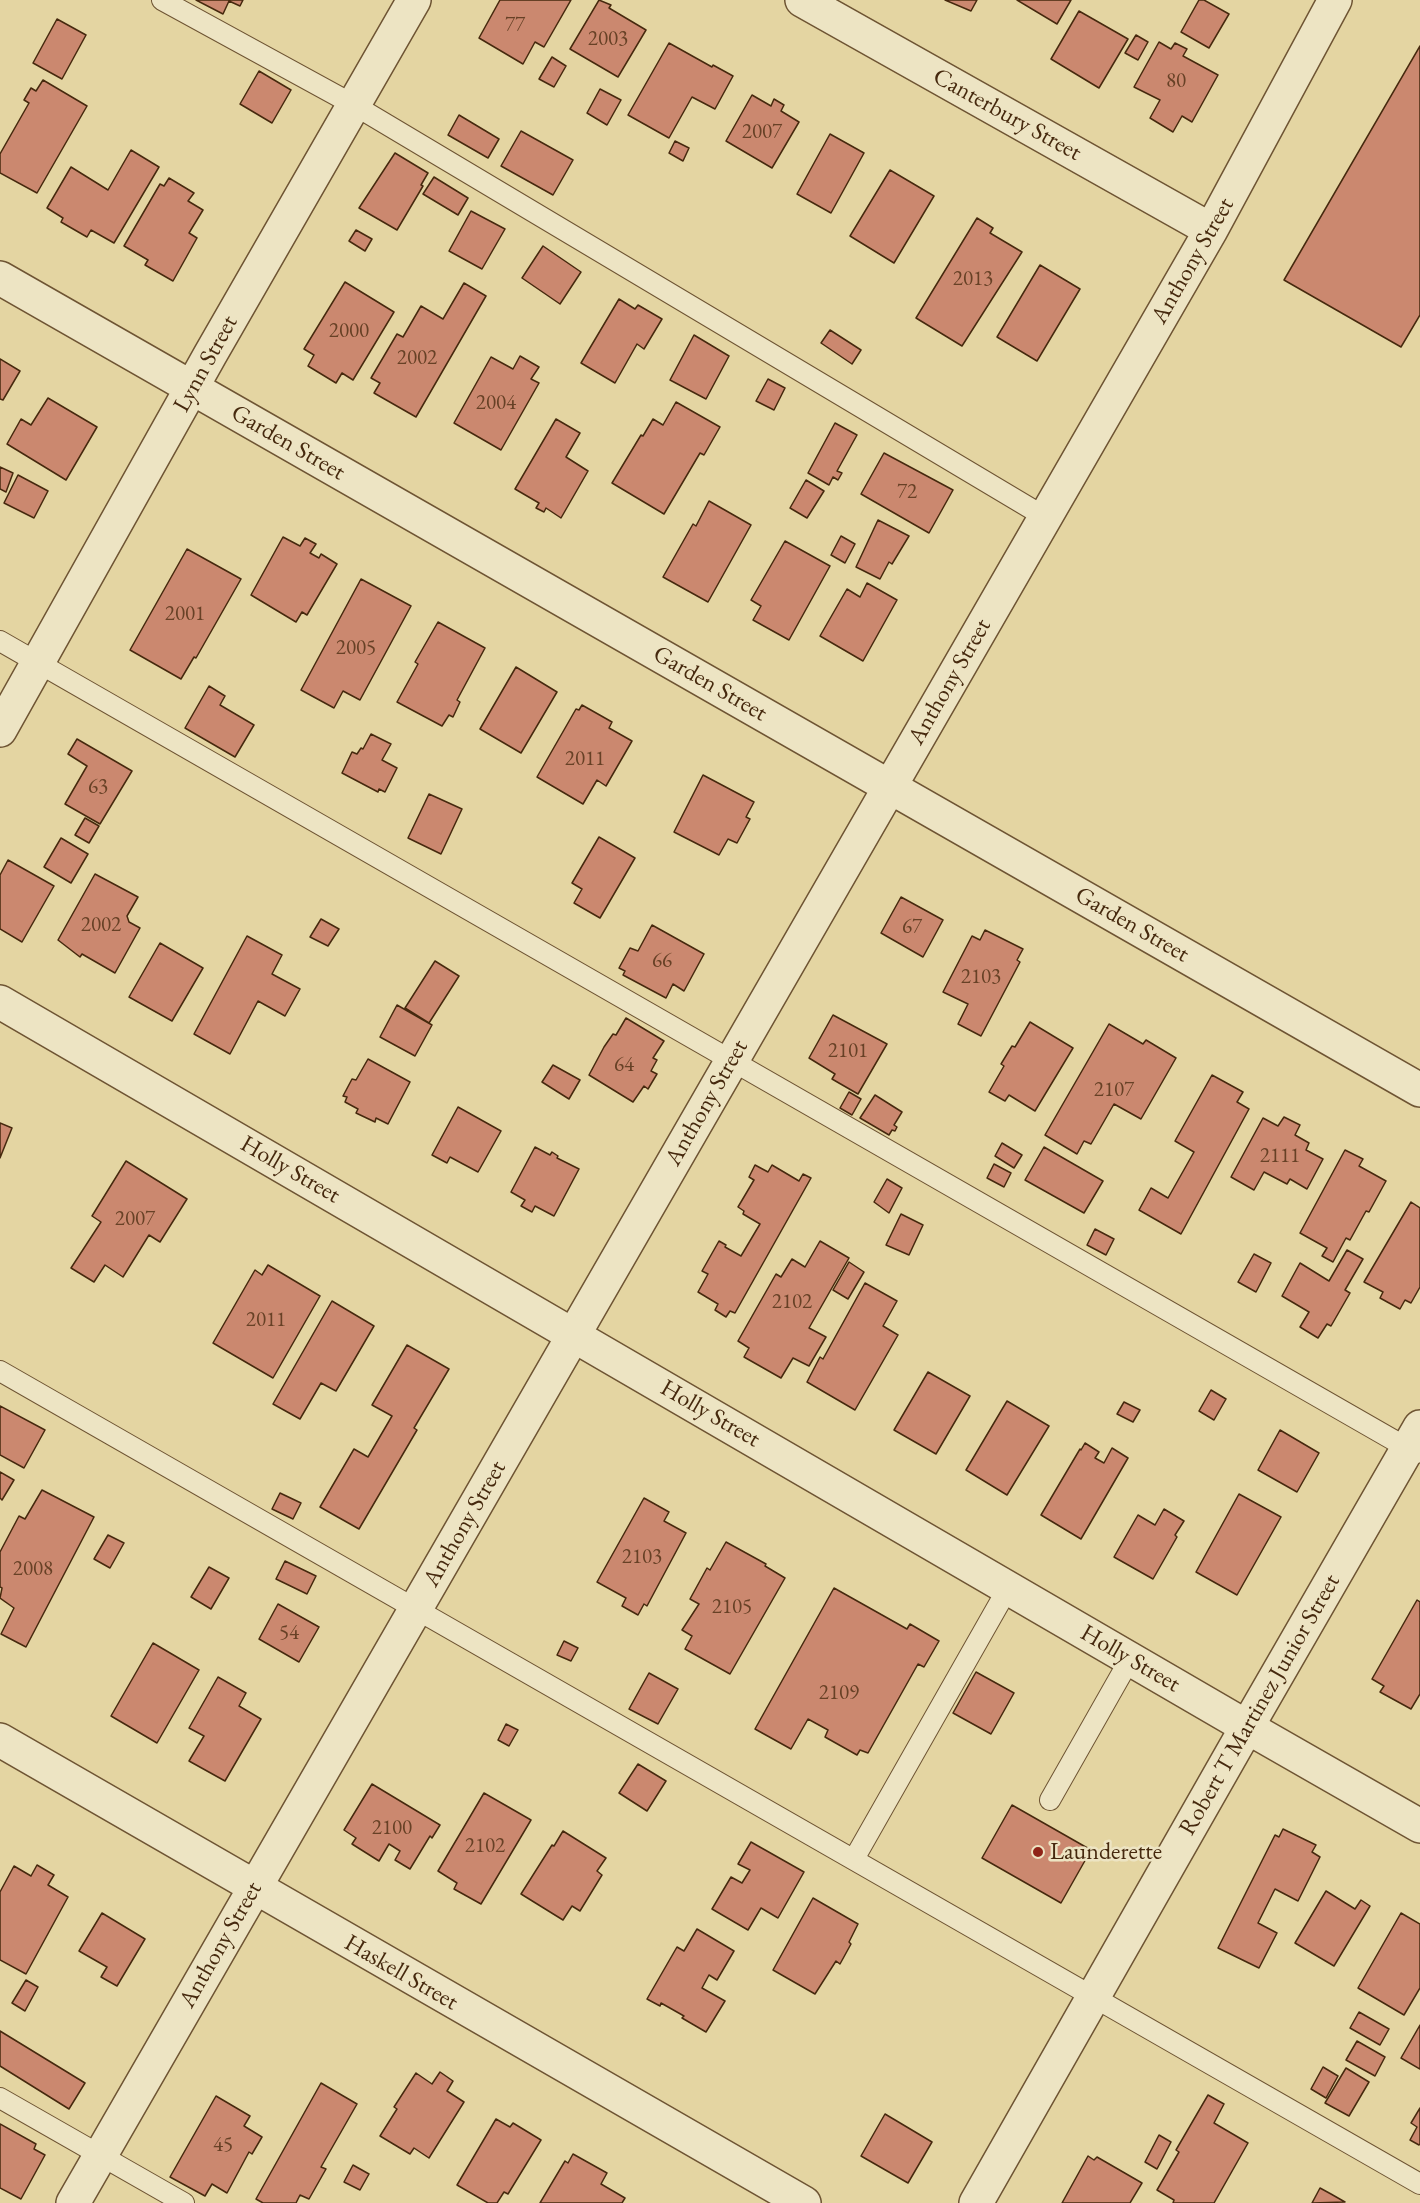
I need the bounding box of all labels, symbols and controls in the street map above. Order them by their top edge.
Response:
house number: 77 [505,12,525,38]
house number: 2003 [588,26,628,52]
street label: Canterbury Street [928,62,1086,168]
house number: 80 [1166,68,1186,94]
house number: 2007 [742,119,782,145]
street label: Anthony Street [1145,193,1241,329]
house number: 2013 [953,266,993,292]
street label: Lynn Street [168,311,244,417]
house number: 2000 [329,318,369,344]
house number: 2002 [397,345,437,371]
house number: 2004 [476,390,516,416]
street label: Garden Street [226,399,350,487]
house number: 72 [897,479,917,505]
house number: 2001 [165,601,205,627]
street label: Anthony Street [902,614,998,750]
house number: 2005 [336,635,376,661]
street label: Garden Street [648,640,772,728]
house number: 2011 [565,746,605,772]
house number: 63 [88,774,108,800]
street label: Garden Street [1070,881,1194,969]
house number: 2002 [81,912,121,938]
house number: 67 [902,914,922,940]
house number: 66 [652,948,672,974]
house number: 2103 [961,964,1001,990]
street label: Anthony Street [659,1035,755,1171]
house number: 2101 [828,1038,868,1064]
house number: 64 [614,1052,634,1078]
house number: 2107 [1094,1077,1134,1103]
street label: Holly Street [235,1130,345,1210]
house number: 2111 [1260,1143,1300,1169]
house number: 2007 [115,1206,155,1232]
house number: 2102 [772,1289,812,1315]
house number: 2011 [246,1307,286,1333]
street label: Holly Street [655,1374,765,1454]
street label: Anthony Street [417,1456,513,1592]
house number: 2103 [622,1544,662,1570]
house number: 2008 [13,1556,53,1582]
street label: Robert T Martinez Junior Street [1173,1569,1347,1841]
house number: 2105 [712,1594,752,1620]
street label: Holly Street [1075,1619,1185,1699]
house number: 54 [279,1620,299,1646]
house number: 2109 [819,1680,859,1706]
house number: 2100 [372,1815,412,1841]
house number: 2102 [465,1833,505,1859]
place label: Launderette [1050,1838,1162,1866]
marker: Launderette [1031,1845,1045,1859]
street label: Anthony Street [173,1877,269,2013]
street label: Haskell Street [339,1929,463,2017]
house number: 45 [213,2132,233,2158]

